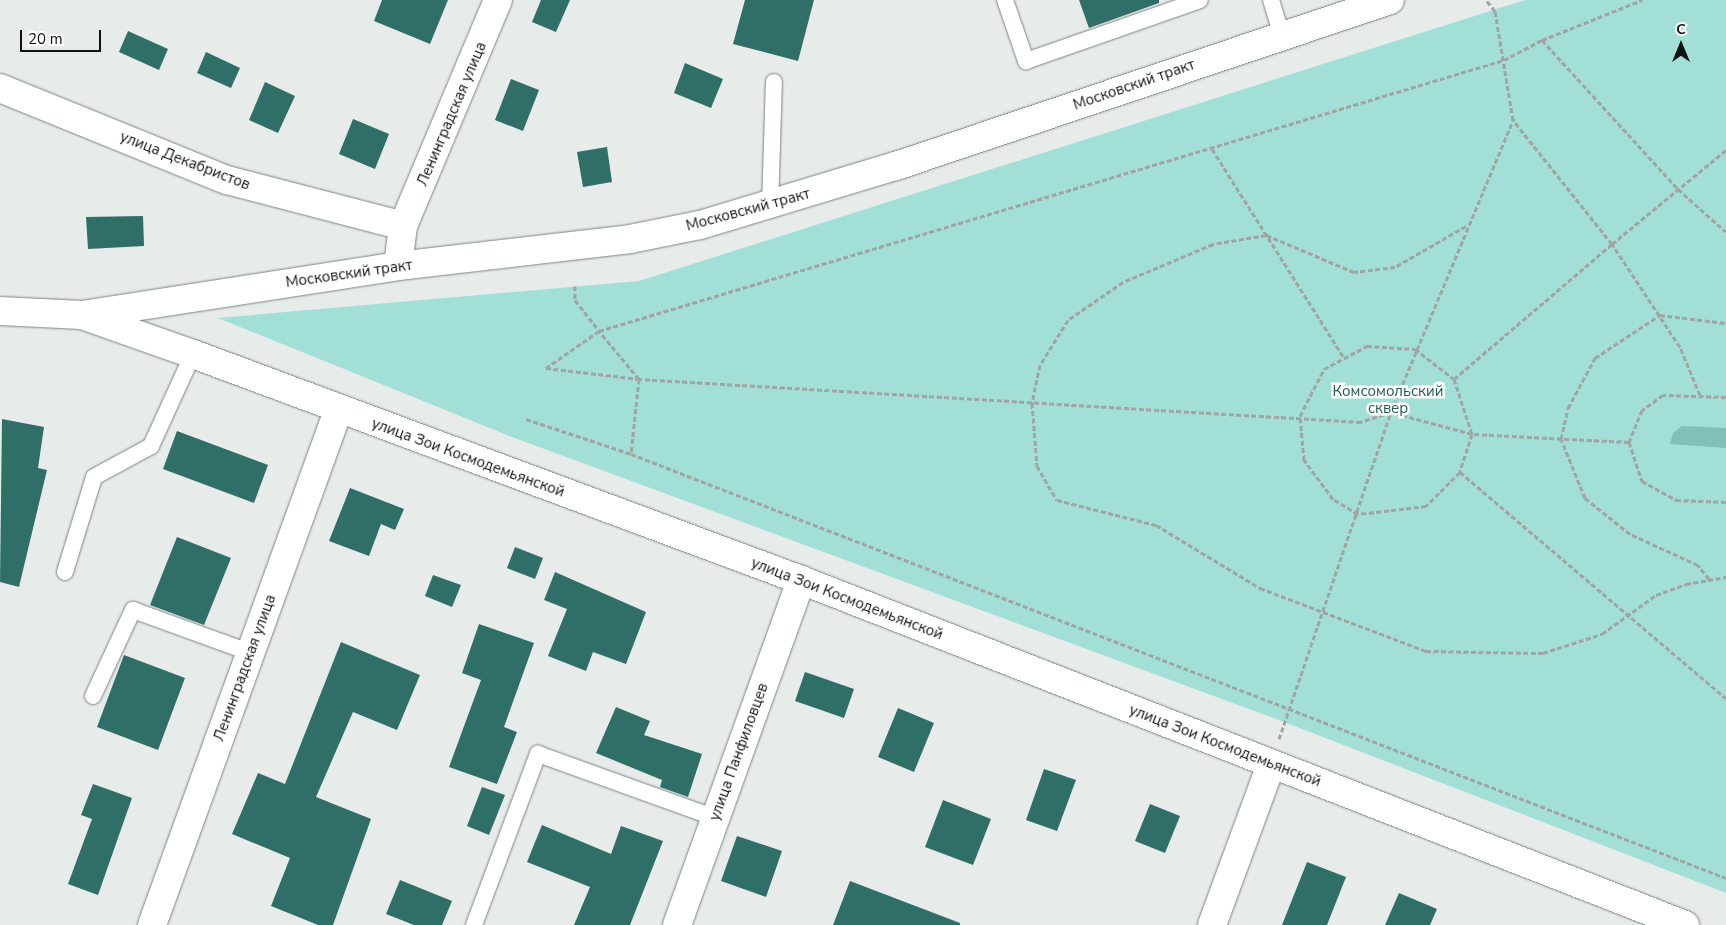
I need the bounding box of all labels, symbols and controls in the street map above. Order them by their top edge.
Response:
scale bar [22,20,104,52]
north arrow [1656,20,1706,70]
text: С [1676,20,1686,39]
text: 20 m [28,29,63,49]
street label: Ленинградская улица [413,39,491,189]
street label: Московский тракт [1071,56,1197,114]
street label: улица Декабристов [117,128,253,194]
street label: Московский тракт [684,185,812,235]
street label: Московский тракт [285,256,413,292]
park label: Комсомольский сквер [1333,382,1443,417]
street label: улица Зои Космодемьянской [369,415,567,501]
street label: улица Зои Космодемьянской [749,554,945,644]
street label: Ленинградская улица [210,592,280,744]
street label: улица Панфиловцев [706,681,772,823]
street label: улица Зои Космодемьянской [1127,701,1323,791]

